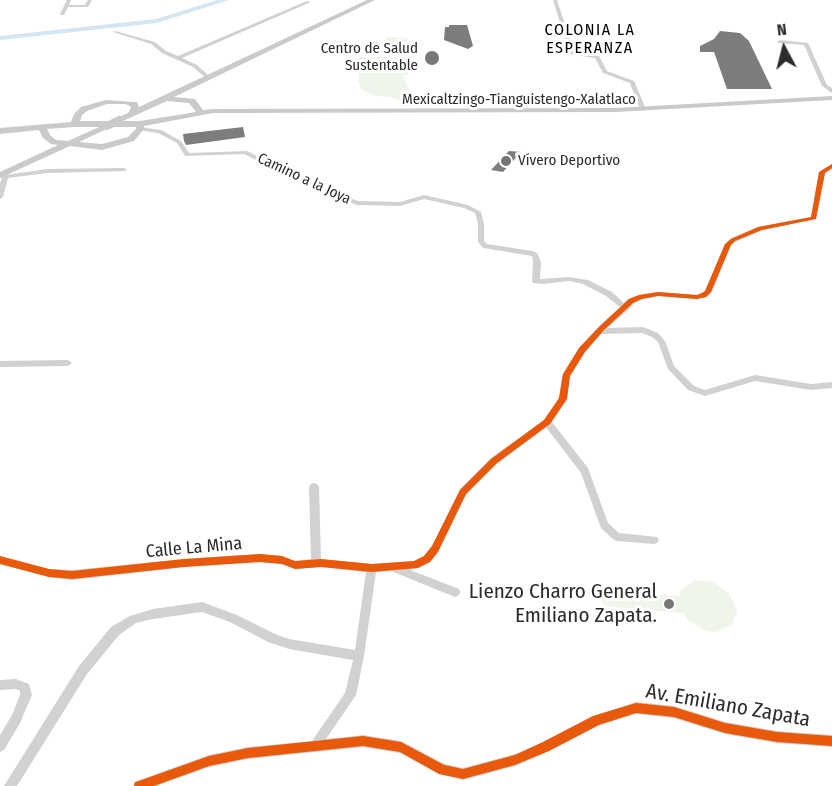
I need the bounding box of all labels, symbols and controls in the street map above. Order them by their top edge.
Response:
north arrow [754,18,814,78]
text: N [776,20,788,40]
district label: COLONIA LA ESPERANZA [545,21,635,59]
place label: Centro de Salud Sustentable [321,40,418,75]
marker: Centro de Salud Sustentable [423,49,441,67]
street label: Mexicaltzingo-Tianguistengo-Xalatlaco [402,91,636,109]
street label: Camino a la Joya [254,150,354,208]
place label: Vívero Deportivo [518,152,620,170]
marker: Vívero Deportivo [499,154,513,168]
street label: Calle La Mina [145,533,243,563]
place label: Lienzo Charro General Emiliano Zapata. [469,579,657,629]
marker: Lienzo Charro General Emiliano Zapata. [662,597,676,611]
street label: Av. Emiliano Zapata [644,679,812,733]

